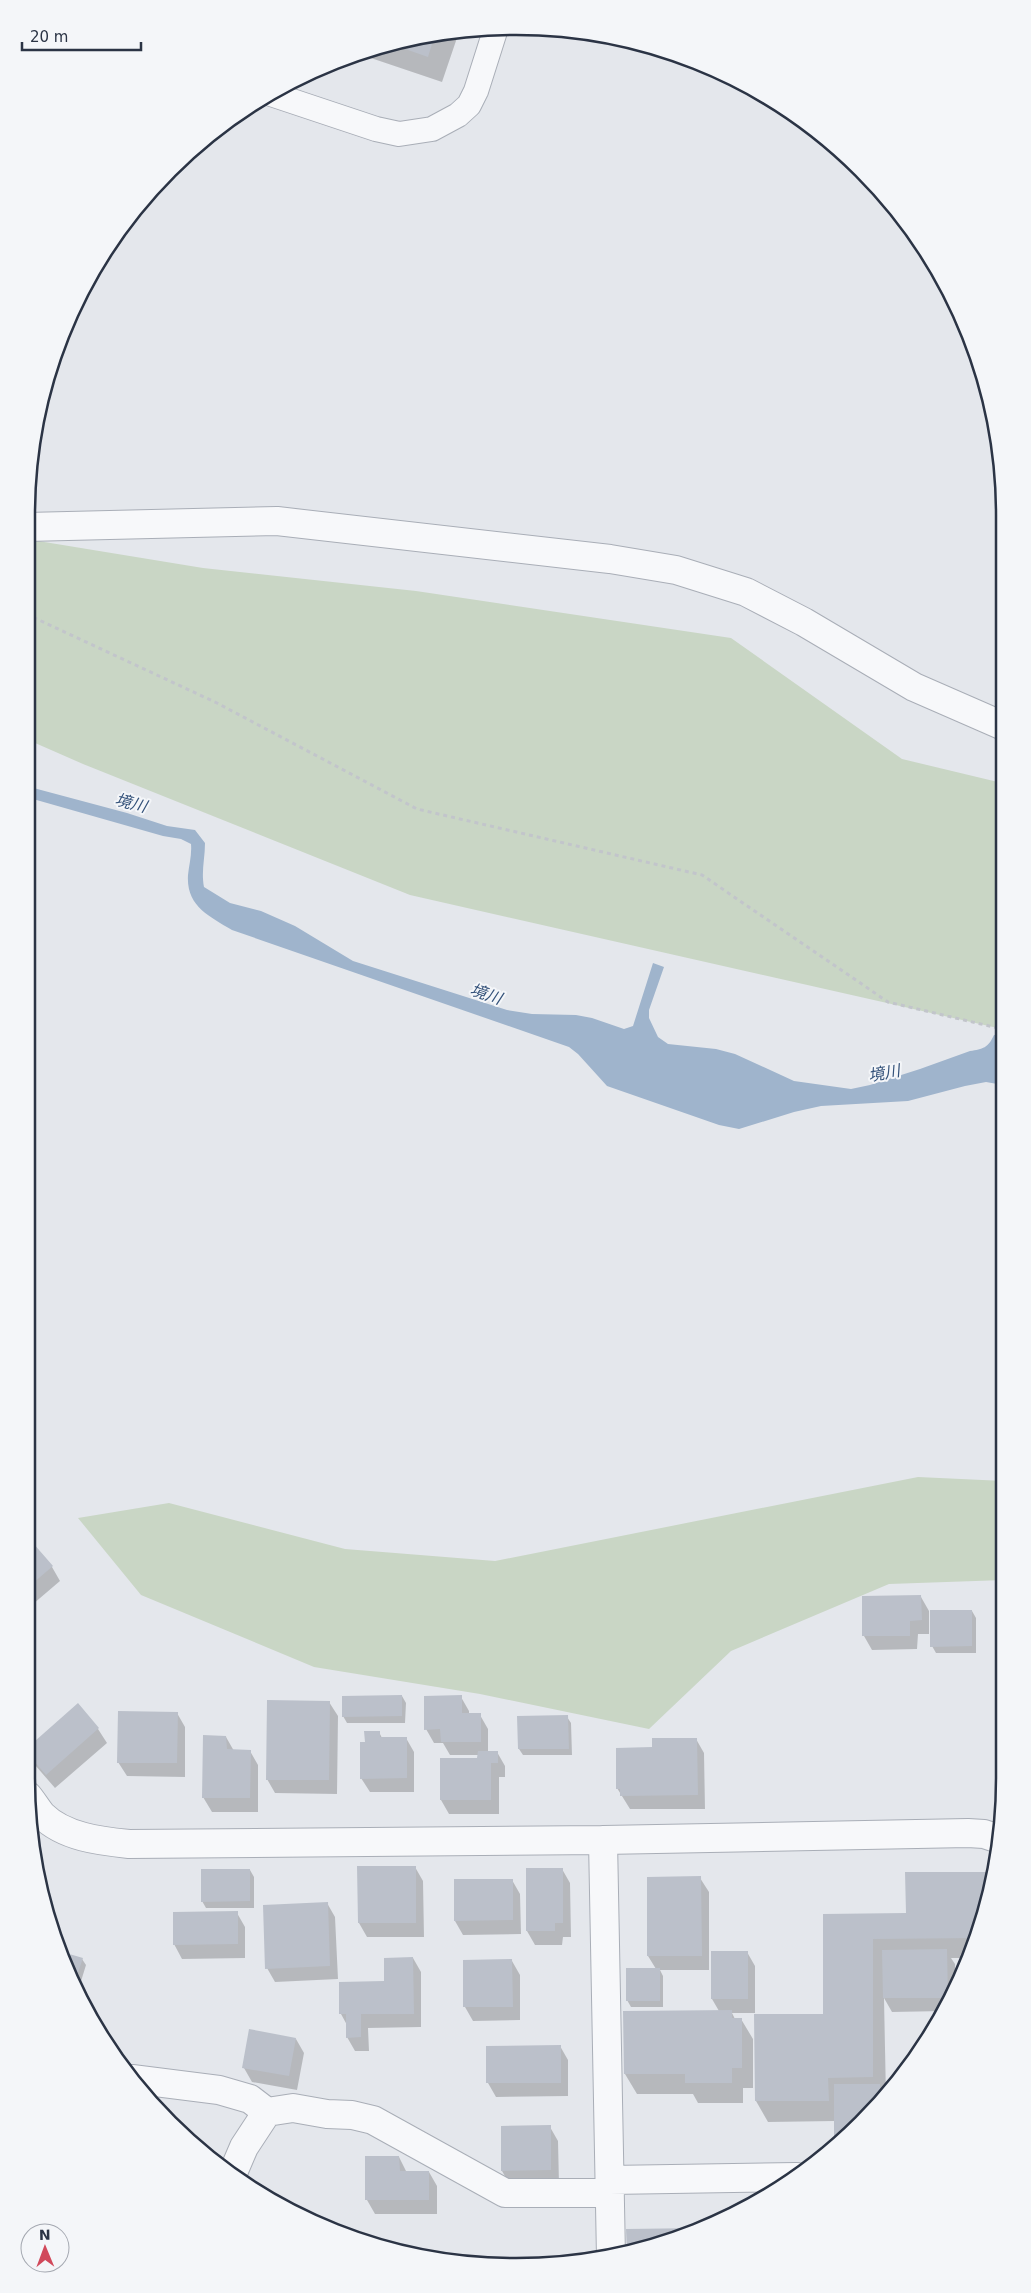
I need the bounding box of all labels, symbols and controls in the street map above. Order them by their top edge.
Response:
scale bar [22,20,141,52]
text: 20 m [30,28,68,46]
water label: 境川 [113,790,151,817]
water label: 境川 [468,980,506,1009]
water label: 境川 [867,1061,903,1085]
north arrow [20,2223,70,2273]
text: N [39,2227,51,2243]

